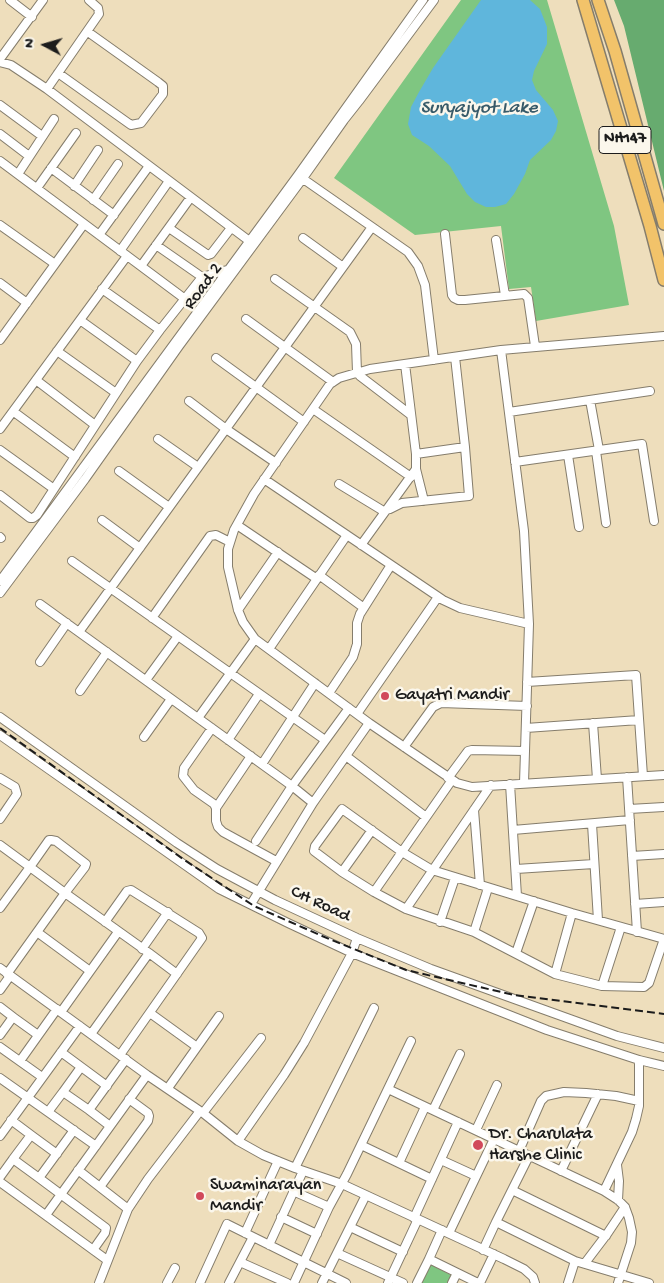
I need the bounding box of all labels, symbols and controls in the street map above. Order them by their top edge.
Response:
north arrow [20,20,70,70]
text: N [21,38,39,49]
water label: Suryajyot Lake [420,98,538,120]
road number: NH147 [599,126,651,154]
street label: Road 2 [180,259,228,315]
place label: Gayatri Mandir [395,685,509,707]
marker: Gayatri Mandir [379,690,391,702]
street label: CH Road [287,882,353,928]
place label: Dr. Charulata Harshe Clinic [489,1124,593,1166]
marker: Dr. Charulata Harshe Clinic [471,1138,485,1152]
place label: Swaminarayan Mandir [210,1175,321,1218]
marker: Swaminarayan Mandir [194,1190,206,1202]

